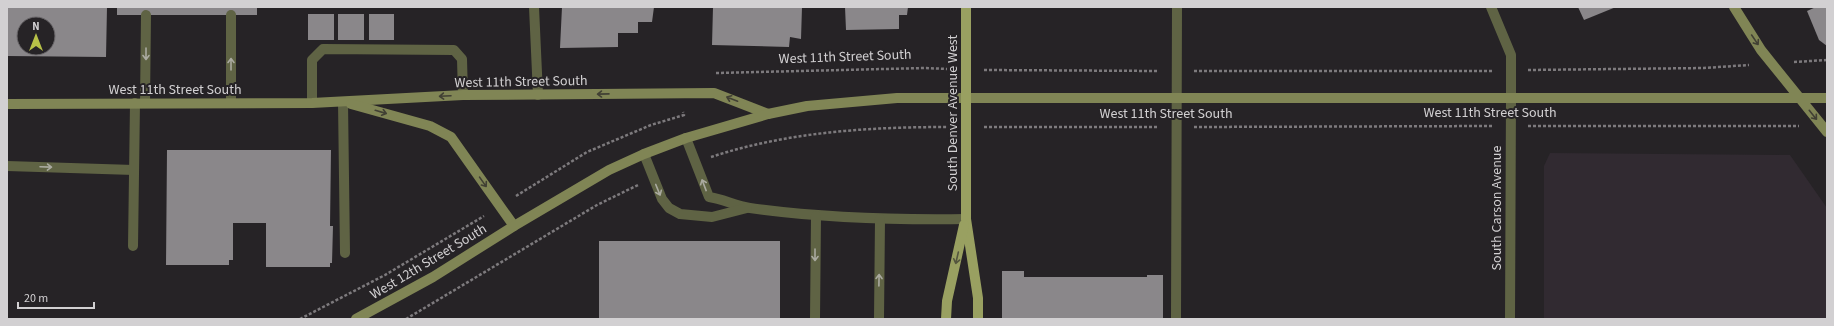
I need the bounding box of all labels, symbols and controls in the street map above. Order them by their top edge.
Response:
north arrow [16,16,56,56]
text: N [32,19,40,34]
one-way arrow [1751,34,1759,45]
street label: South Denver Avenue West [943,35,963,191]
street label: West 11th Street South [778,45,912,69]
one-way arrow [142,47,150,60]
one-way arrow [227,58,235,71]
street label: West 11th Street South [454,71,588,93]
street label: West 11th Street South [108,80,242,100]
one-way arrow [597,90,610,98]
one-way arrow [439,93,452,100]
one-way arrow [726,95,738,103]
street label: West 11th Street South [1423,103,1557,123]
street label: West 11th Street South [1099,104,1233,124]
one-way arrow [374,109,387,116]
one-way arrow [1809,110,1818,120]
street label: South Carson Avenue [1487,146,1507,270]
one-way arrow [39,164,52,171]
one-way arrow [479,176,487,187]
one-way arrow [699,179,707,191]
one-way arrow [655,184,663,196]
street label: West 12th Street South [366,219,491,305]
one-way arrow [811,248,819,261]
one-way arrow [953,251,961,264]
one-way arrow [875,274,883,287]
scale bar [18,284,94,310]
text: 20 m [24,290,48,307]

